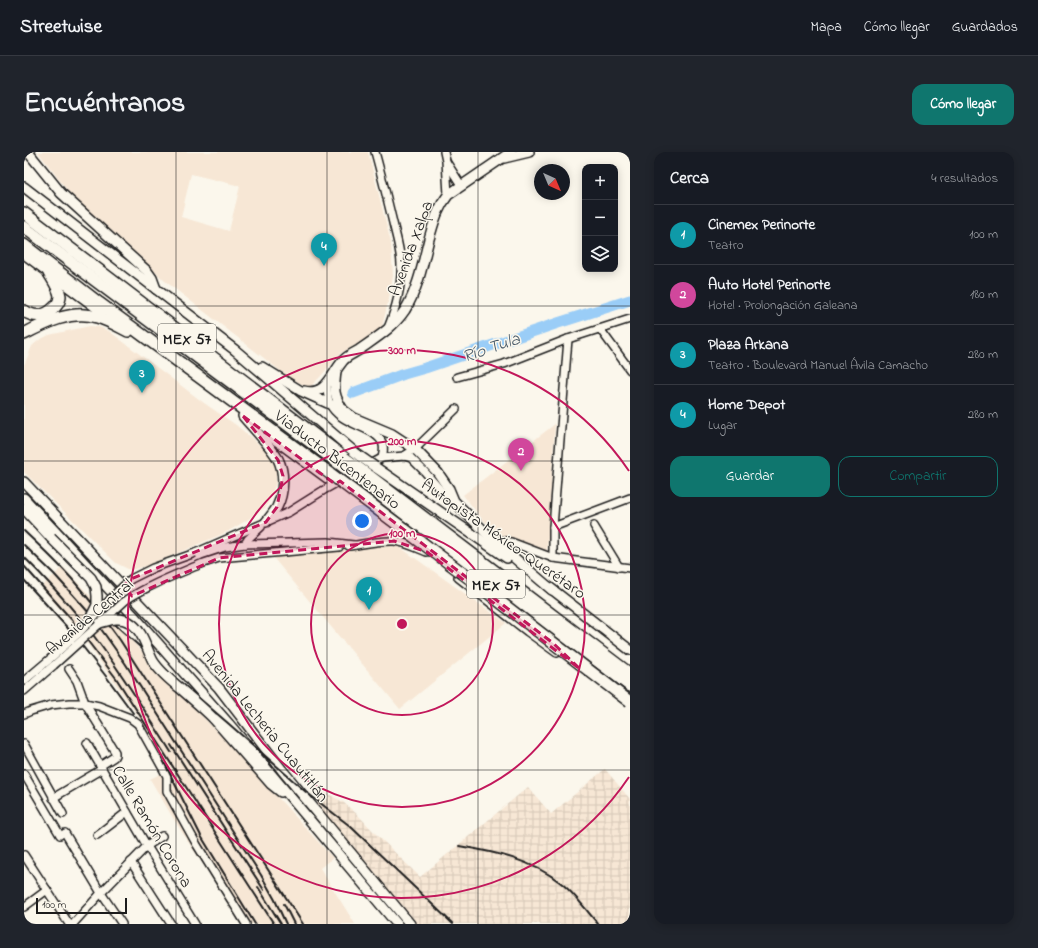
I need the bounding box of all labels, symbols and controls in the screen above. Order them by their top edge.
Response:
text: Streetwise [20,14,102,41]
text: Mapa [811,17,842,38]
text: Cómo llegar [864,17,930,38]
text: Guardados [952,17,1018,38]
text: Encuéntranos [24,84,185,125]
button: Cómo llegar [912,84,1014,125]
north arrow [534,164,570,200]
map controls [582,164,618,272]
button: + [582,164,618,200]
text: Cerca [670,166,709,191]
text: 4 resultados [931,169,998,188]
street label: Avenida Xalpa [383,197,440,300]
button: − [582,200,618,236]
text: Cinemex Perinorte [708,214,815,236]
text: 1 [681,225,685,244]
text: 100 m [969,225,998,244]
pin: 4 [311,233,337,266]
button: layers [582,236,618,272]
text: Teatro [708,236,743,255]
text: Auto Hotel Perinorte [708,274,830,296]
text: 2 [680,285,686,304]
text: 180 m [970,285,998,304]
text: Hotel · Prolongación Galeana [708,296,858,315]
road number: MEX 57 [158,324,216,352]
water label: Río Tula [459,327,524,371]
text: Plaza Arkana [708,334,789,356]
text: 300 m [387,342,417,360]
text: 3 [680,345,686,364]
text: 280 m [968,345,998,364]
text: Teatro · Boulevard Manuel Ávila Camacho [708,356,928,375]
pin: 3 [129,360,155,393]
text: Home Depot [708,394,785,416]
street label: Viaducto Bicentenario [268,404,406,516]
text: 4 [680,405,686,424]
text: 280 m [968,405,998,424]
text: Lugar [708,416,737,435]
text: 200 m [387,433,417,451]
pin: 2 [508,438,534,471]
button: Guardar [670,456,830,497]
button: Compartir [838,456,998,497]
street label: Autopista México-Querétaro [416,473,591,606]
your location [352,511,372,531]
text: 100 m [389,525,416,543]
road number: MEX 57 [467,570,525,598]
street label: Avenida Central [41,573,139,661]
pin: 1 [356,577,382,610]
centre of rings [395,617,409,631]
street label: Avenida Lecheria Cuautitlán [195,644,335,808]
street label: Calle Ramón Corona [105,761,198,893]
scale bar [36,896,127,915]
text: 100 m [42,897,66,913]

